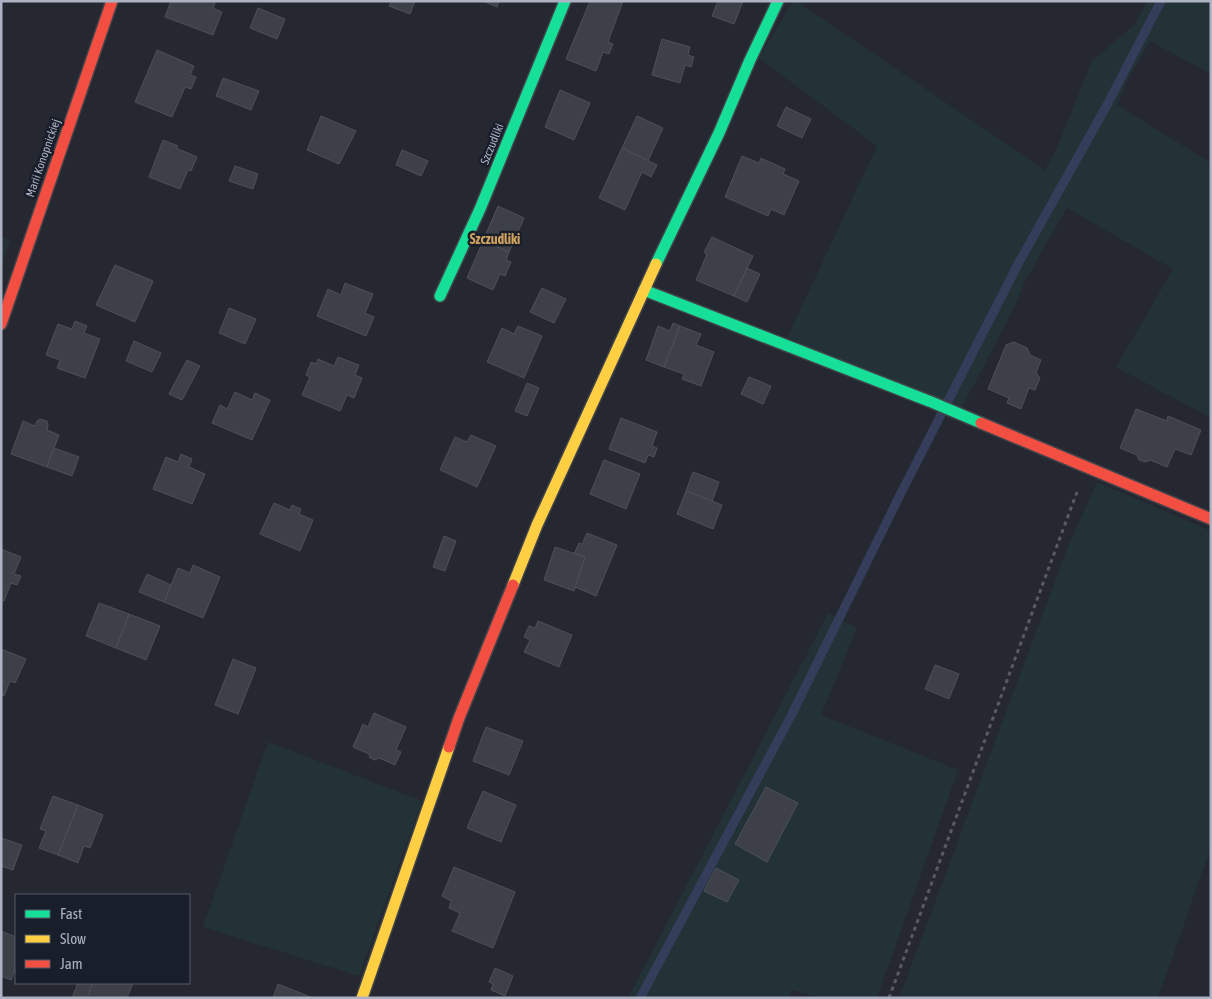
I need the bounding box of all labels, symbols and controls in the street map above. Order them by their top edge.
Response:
street label: Marii Konopnickiej [23,117,63,199]
street label: Szczudliki [477,121,507,167]
district label: Szczudliki [470,231,520,247]
legend [15,894,190,984]
text: Fast [60,905,82,922]
text: Slow [60,930,86,947]
text: Jam [60,955,83,972]

